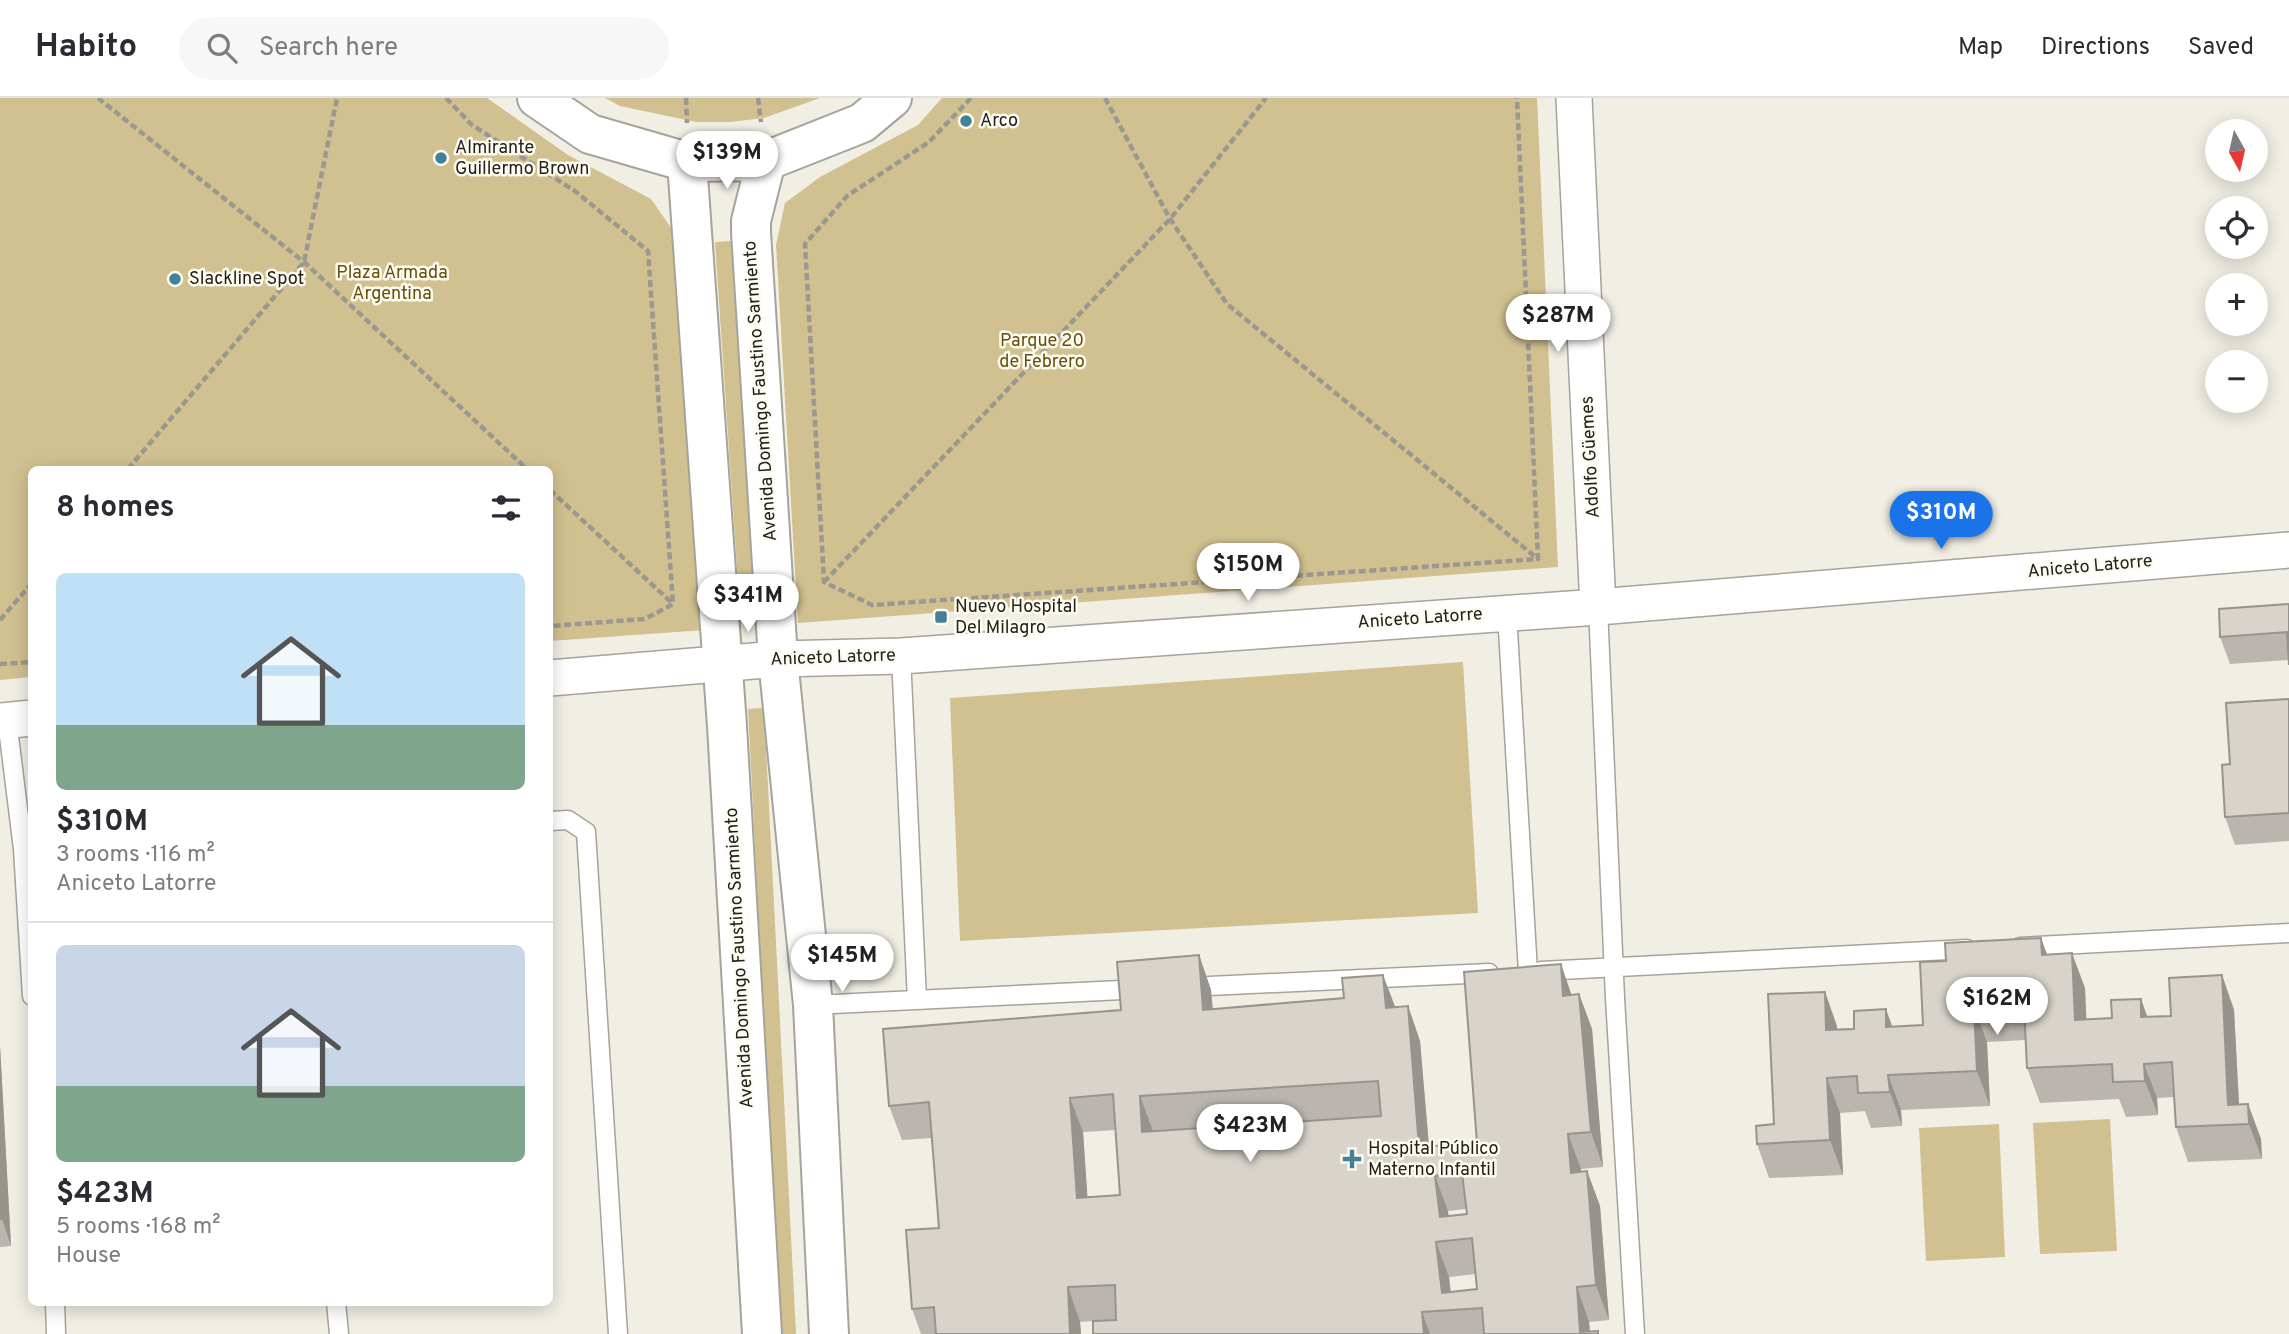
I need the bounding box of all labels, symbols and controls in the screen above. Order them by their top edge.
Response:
search box [179,17,669,80]
text: Habito [35,27,137,69]
icon: search [203,29,241,67]
text: Search here [259,32,398,65]
text: Map [1958,33,2003,63]
text: Directions [2041,33,2150,63]
text: Saved [2188,33,2254,63]
place label: Arco [980,110,1018,133]
marker: Arco [958,113,974,129]
north arrow [2205,119,2268,182]
map controls [2205,119,2268,413]
pin: $139M [678,132,776,191]
place label: Almirante Guillermo Brown [455,137,589,181]
text: $139M [692,139,762,168]
marker: Almirante Guillermo Brown [433,150,449,166]
button: locate [2205,196,2268,259]
street label: Avenida Domingo Faustino Sarmiento [739,240,783,542]
park label: Plaza Armada Argentina [336,262,448,306]
place label: Slackline Spot [189,268,304,291]
marker: Slackline Spot [167,271,183,287]
button: + [2205,273,2268,336]
pin: $287M [1509,294,1607,354]
text: $287M [1522,302,1594,331]
park label: Parque 20 de Febrero [999,330,1085,374]
button: − [2205,350,2268,413]
street label: Adolfo Güemes [1576,395,1606,519]
icon: filters [487,489,525,527]
text: 8 homes [56,490,175,527]
pin: $310M [1892,491,1990,551]
text: $310M [1906,499,1976,528]
pin: $150M [1199,544,1297,603]
street label: Aniceto Latorre [2027,550,2153,584]
text: $150M [1213,551,1283,580]
pin: $341M [699,574,797,634]
text: $341M [713,582,783,611]
place label: Nuevo Hospital Del Milagro [955,596,1077,640]
street label: Aniceto Latorre [1357,603,1483,635]
marker: Nuevo Hospital Del Milagro [933,609,949,625]
icon: home [228,618,354,744]
street label: Aniceto Latorre [770,644,896,672]
text: $310M [56,804,148,841]
street label: Avenida Domingo Faustino Sarmiento [721,807,759,1109]
text: 3 rooms · 116 m² [56,841,215,870]
text: Aniceto Latorre [56,870,216,899]
pin: $145M [793,934,891,994]
text: $145M [807,942,877,971]
pin: $162M [1948,978,2046,1037]
text: $162M [1962,985,2032,1014]
icon: home [228,990,354,1116]
pin: $423M [1201,1104,1299,1164]
text: $423M [1212,1112,1288,1141]
place label: Hospital Público Materno Infantil [1368,1138,1499,1182]
marker: Hospital Público Materno Infantil [1342,1149,1362,1169]
text: $423M [56,1176,154,1213]
text: 5 rooms · 168 m² [56,1213,221,1242]
text: House [56,1242,121,1271]

